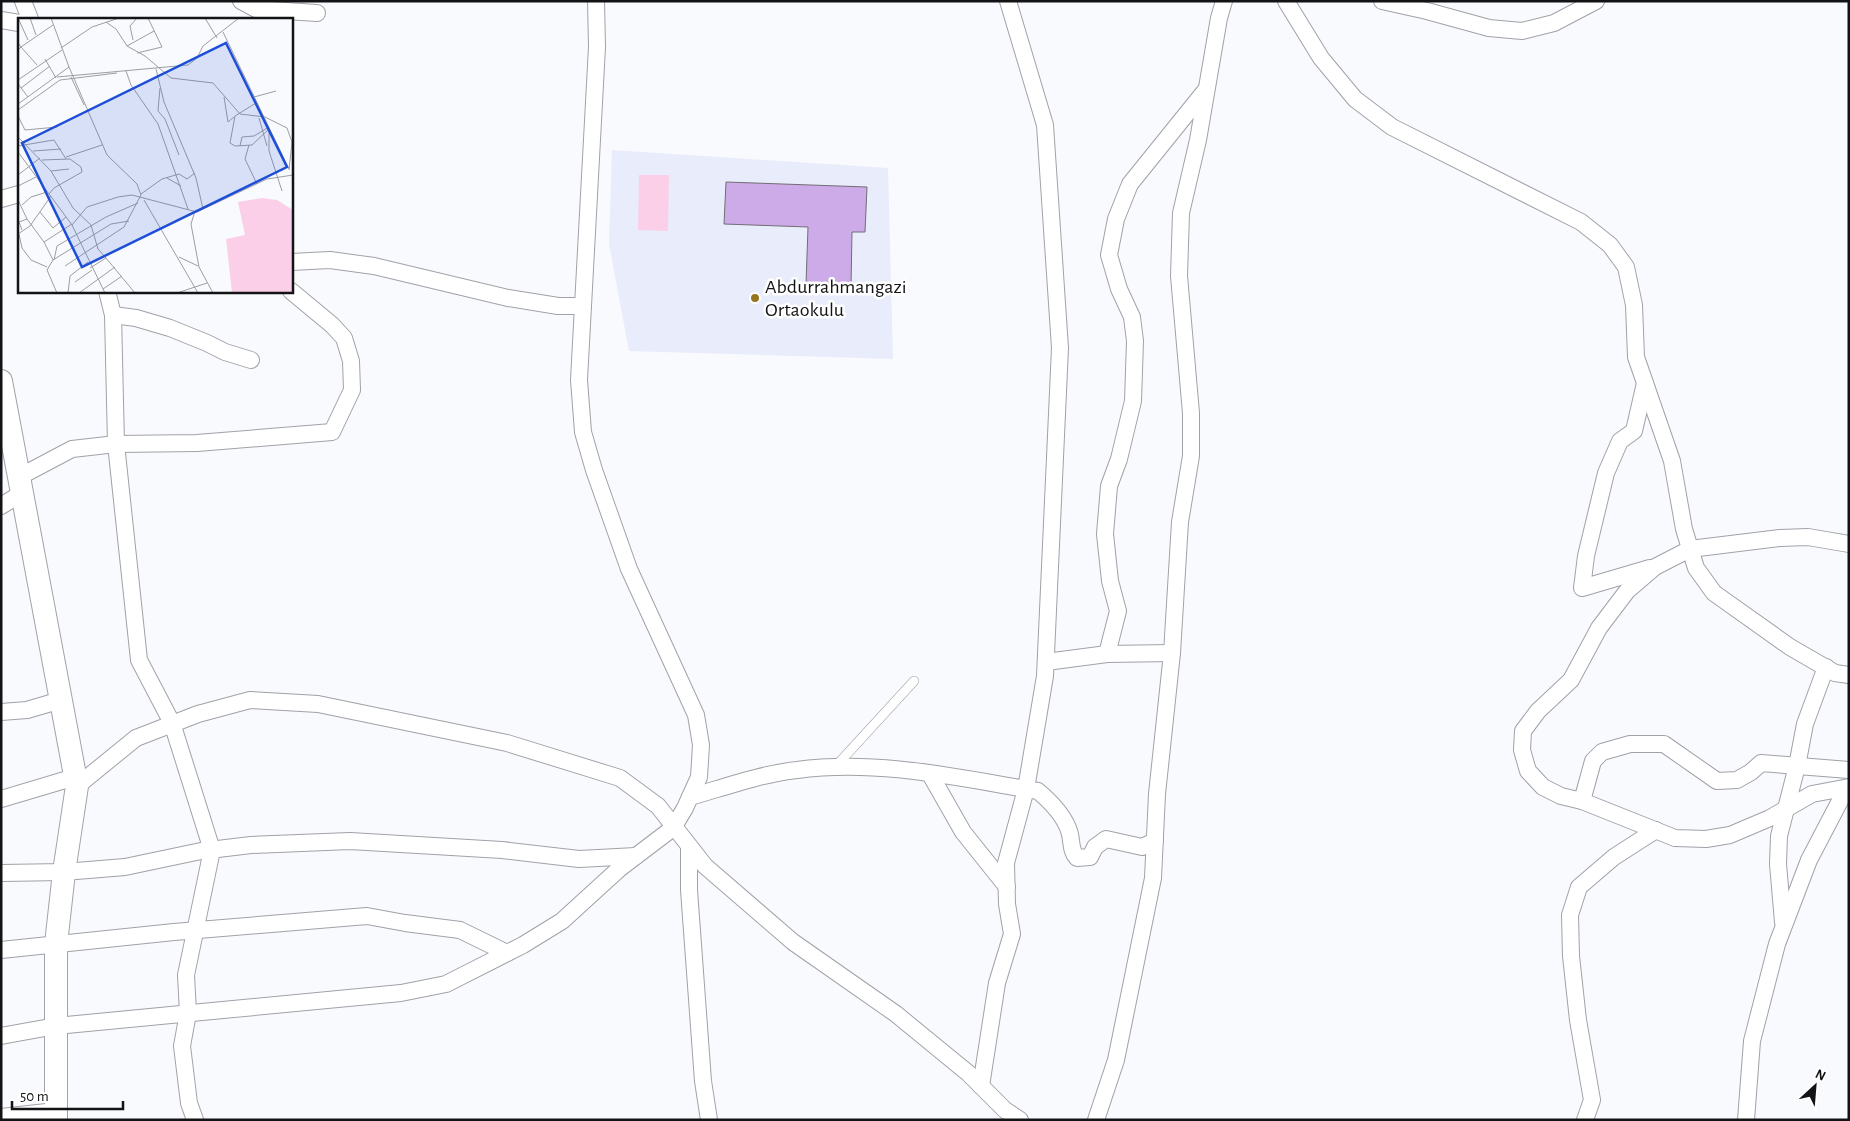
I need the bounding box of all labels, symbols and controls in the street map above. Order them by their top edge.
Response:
inset map [18,18,292,292]
place label: Abdurrahmangazi Ortaokulu [765,277,907,320]
marker: Abdurrahmangazi Ortaokulu [749,292,761,304]
north arrow [1790,1061,1840,1111]
text: N [1813,1067,1828,1084]
scale bar [12,1078,124,1110]
text: 50 m [20,1089,49,1104]

